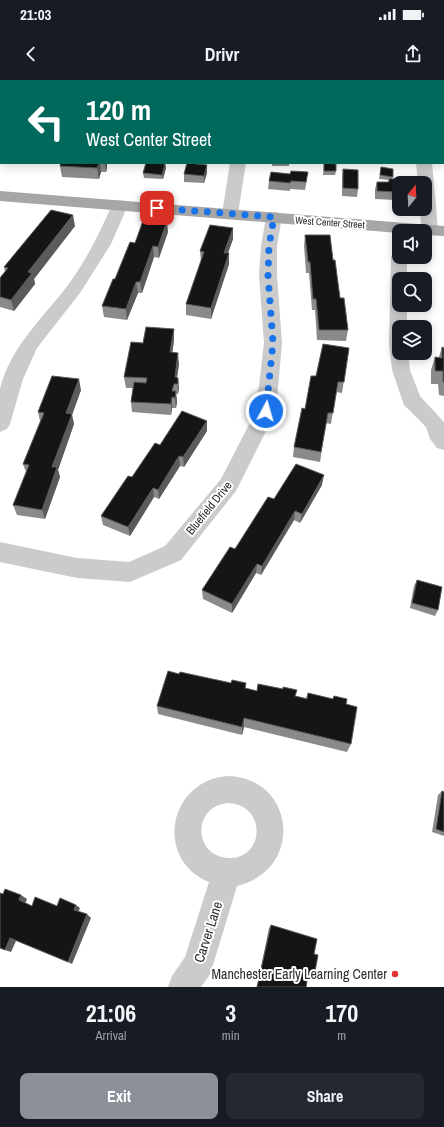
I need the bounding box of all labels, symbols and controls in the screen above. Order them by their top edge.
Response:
text: 21:03 [20,4,51,25]
text: Drivr [205,42,239,67]
icon: back [20,43,42,65]
icon: share [402,43,424,65]
text: 120 m [86,91,151,129]
icon: left [20,96,72,148]
text: West Center Street [86,127,211,152]
north arrow [392,176,432,216]
map controls [392,176,432,360]
pin [140,191,174,225]
icon: arrive [146,197,168,219]
street label: West Center Street [295,214,366,231]
button: sound [392,224,432,264]
button: search [392,272,432,312]
button: layers [392,320,432,360]
position arrow [245,390,287,432]
street label: Bluefield Drive [182,478,236,538]
street label: Carver Lane [190,899,226,965]
place label: Manchester Early Learning Center [212,965,387,983]
marker: Manchester Early Learning Center [390,969,400,979]
text: 21:06 [86,997,136,1029]
text: 3 [225,997,236,1029]
text: 170 [325,997,358,1029]
text: Arrival [96,1027,126,1044]
text: min [222,1027,240,1044]
text: m [337,1027,346,1044]
button: Exit [20,1073,218,1119]
button: Share [226,1073,424,1119]

